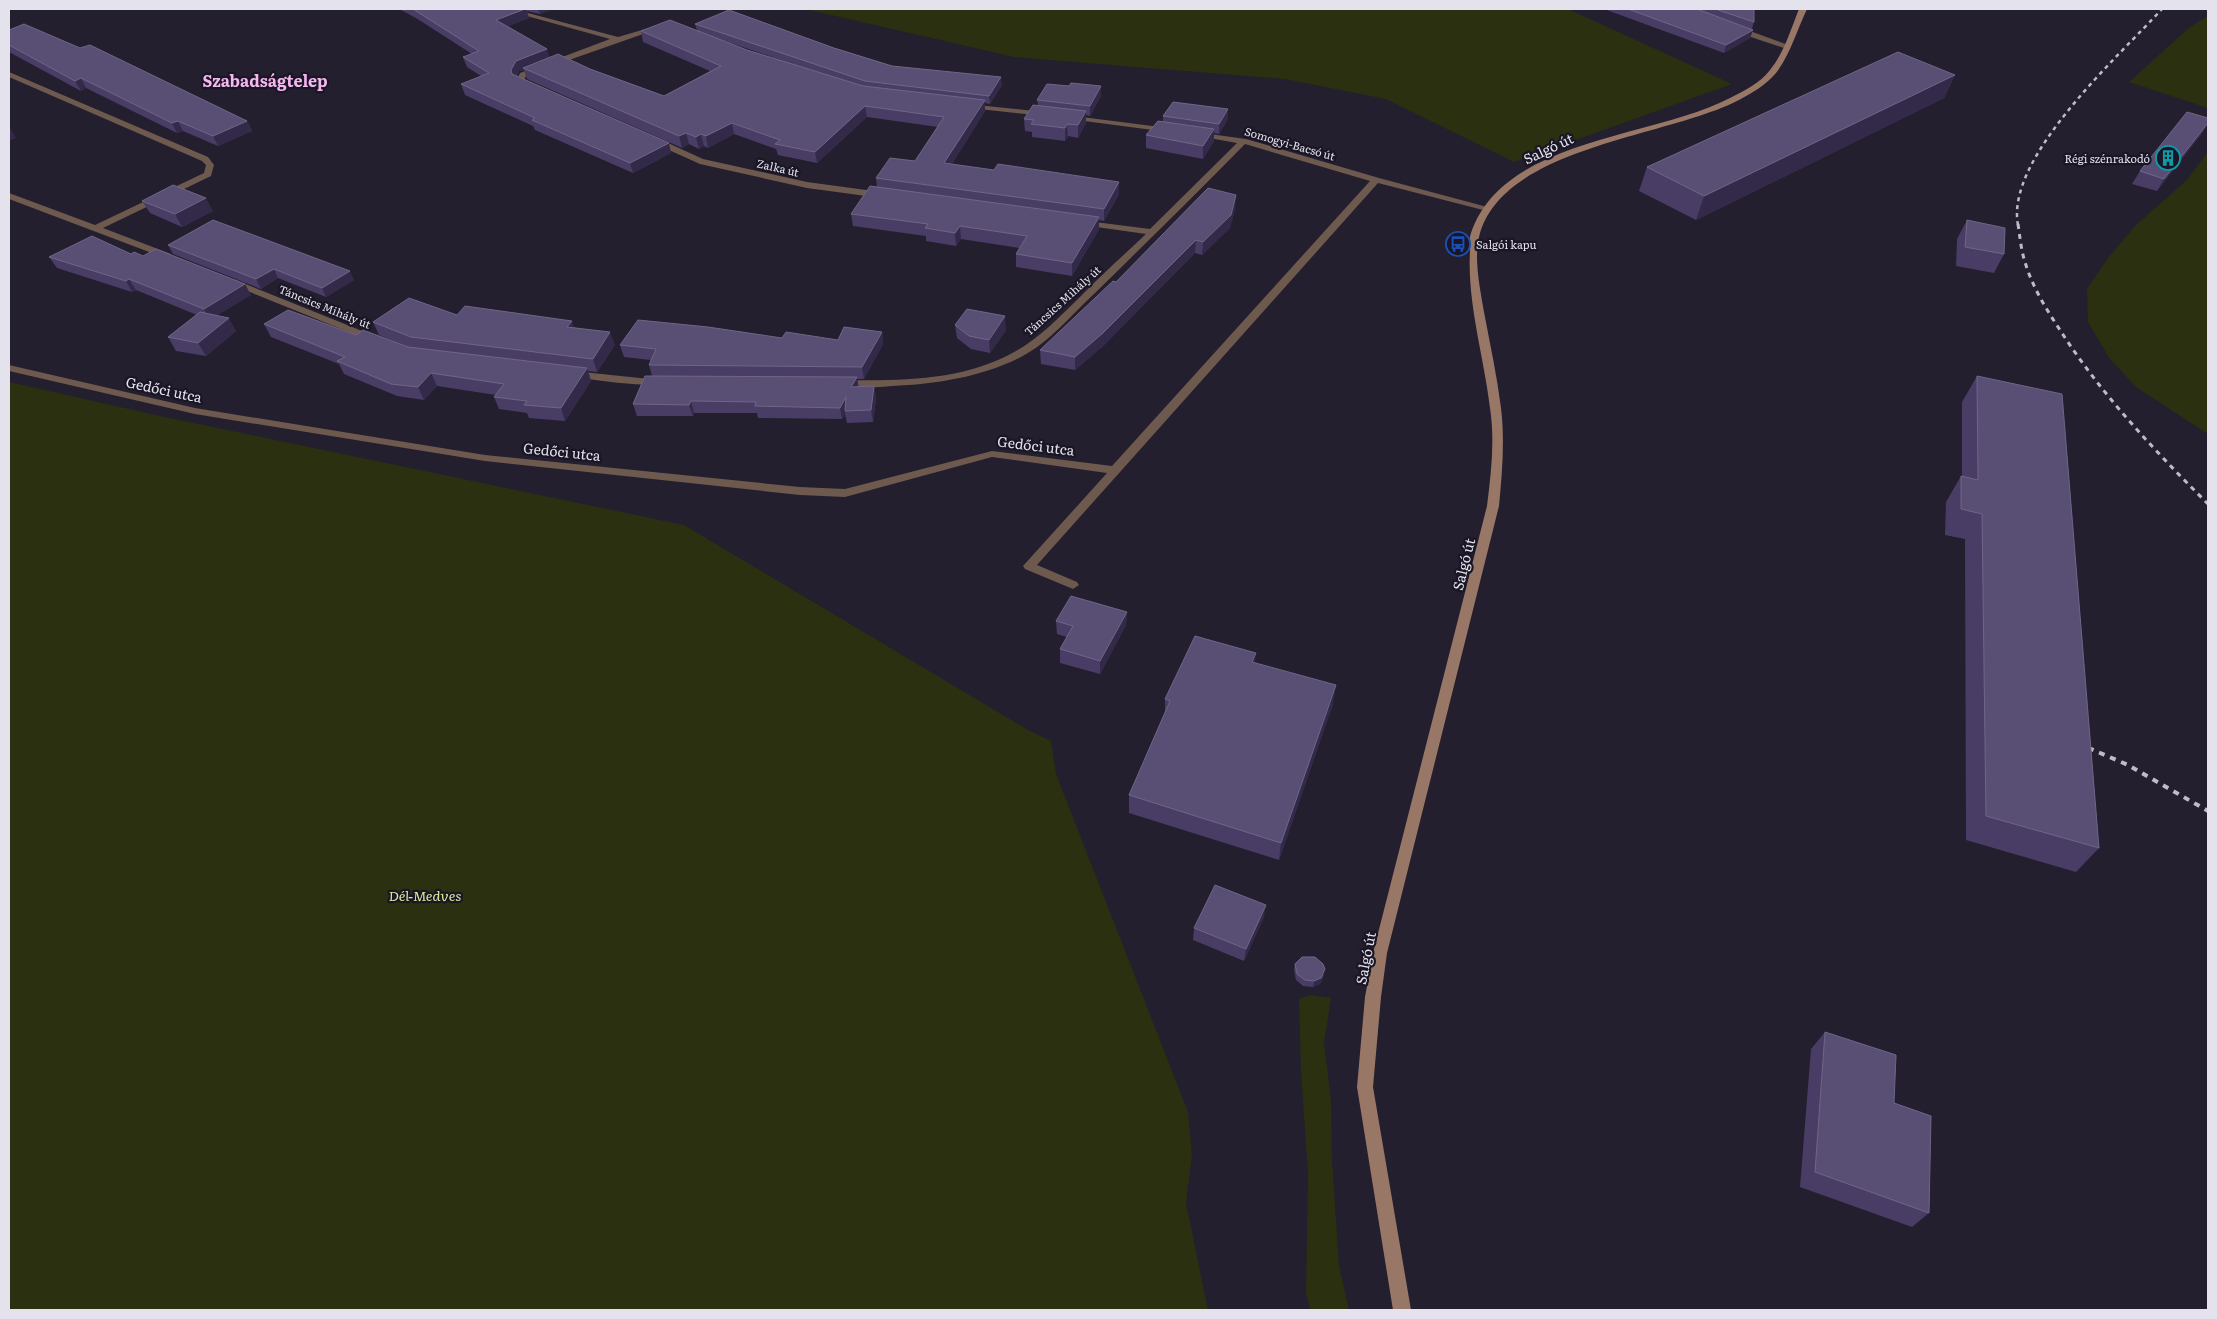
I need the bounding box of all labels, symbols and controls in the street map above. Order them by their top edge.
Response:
district label: Szabadságtelep [202,68,328,92]
street label: Somogyi-Bacsó út [1243,122,1338,164]
street label: Salgó út [1520,128,1577,168]
building icon: Régi szénrakodó [2155,145,2181,171]
place label: Régi szénrakodó [2064,150,2150,166]
street label: Zalka út [755,154,801,180]
bus stop icon: Salgói kapu [1445,231,1471,257]
place label: Salgói kapu [1476,236,1537,252]
street label: Táncsics Mihály út [1020,261,1104,339]
street label: Táncsics Mihály út [277,280,374,332]
street label: Gedőci utca [124,371,204,407]
street label: Gedőci utca [996,430,1076,460]
street label: Gedőci utca [522,437,602,465]
street label: Salgó út [1447,535,1479,592]
park label: Dél-Medves [389,885,461,905]
street label: Salgó út [1350,930,1380,986]

